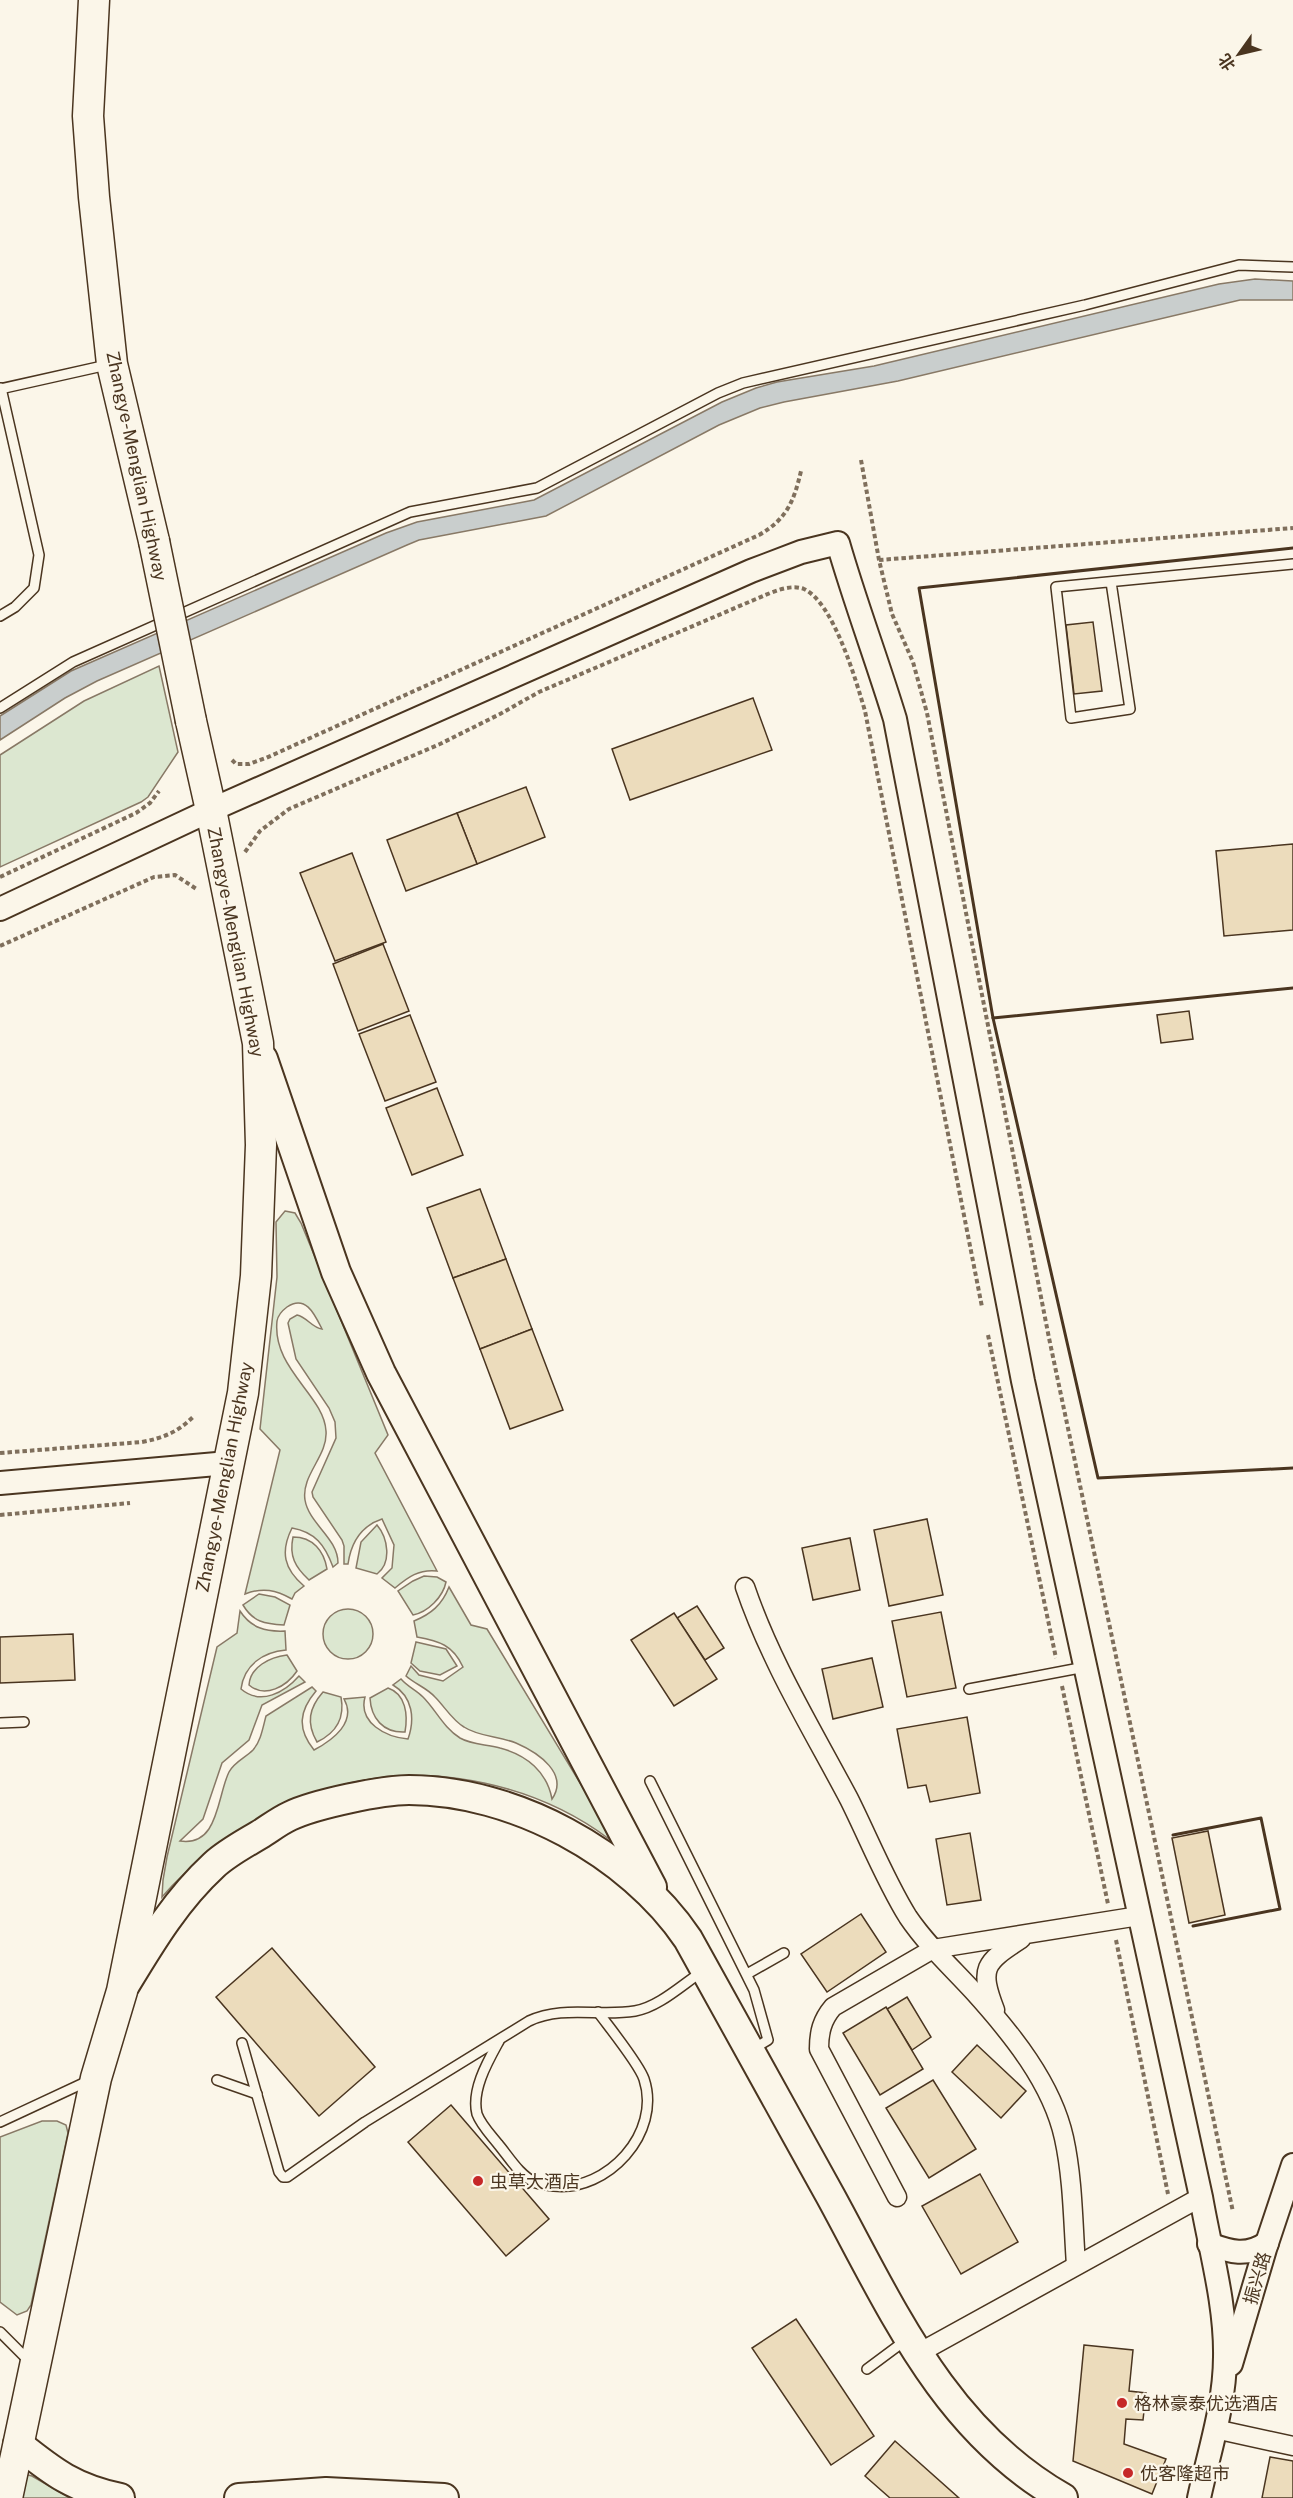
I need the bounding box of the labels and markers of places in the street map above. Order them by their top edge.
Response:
place label: 虫草大酒店 [490,2171,580,2192]
marker: 虫草大酒店 [471,2174,485,2188]
place label: 格林豪泰优选酒店 [1134,2393,1278,2414]
marker: 格林豪泰优选酒店 [1115,2396,1129,2410]
place label: 优客隆超市 [1140,2463,1230,2484]
marker: 优客隆超市 [1121,2466,1135,2480]

